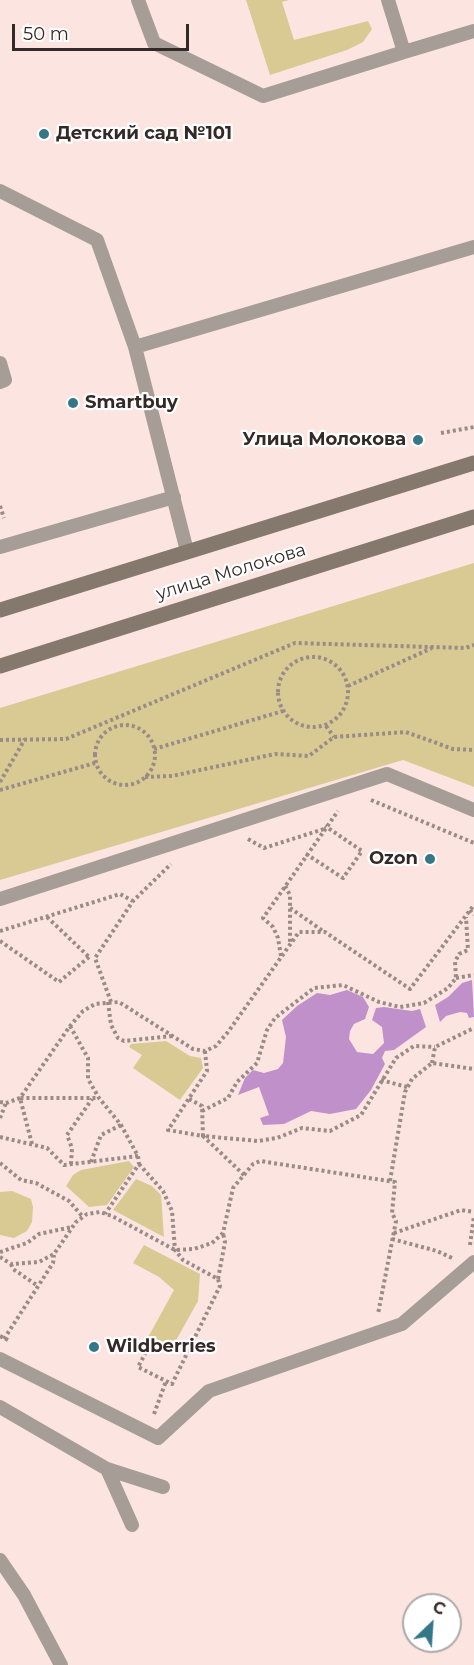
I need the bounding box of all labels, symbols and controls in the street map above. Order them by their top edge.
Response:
scale bar [15,12,192,50]
text: 50 m [23,23,69,45]
place label: Детский сад №101 [56,123,232,145]
marker: Детский сад №101 [37,127,51,141]
place label: Smartbuy [85,392,178,414]
marker: Smartbuy [66,396,80,410]
place label: Улица Молокова [242,429,406,451]
marker: Улица Молокова [411,433,425,447]
street label: улица Молокова [153,539,309,605]
place label: Ozon [369,848,418,870]
marker: Ozon [423,852,437,866]
place label: Wildberries [106,1336,216,1358]
marker: Wildberries [87,1340,101,1354]
north arrow [402,1593,462,1653]
text: С [430,1597,448,1619]

